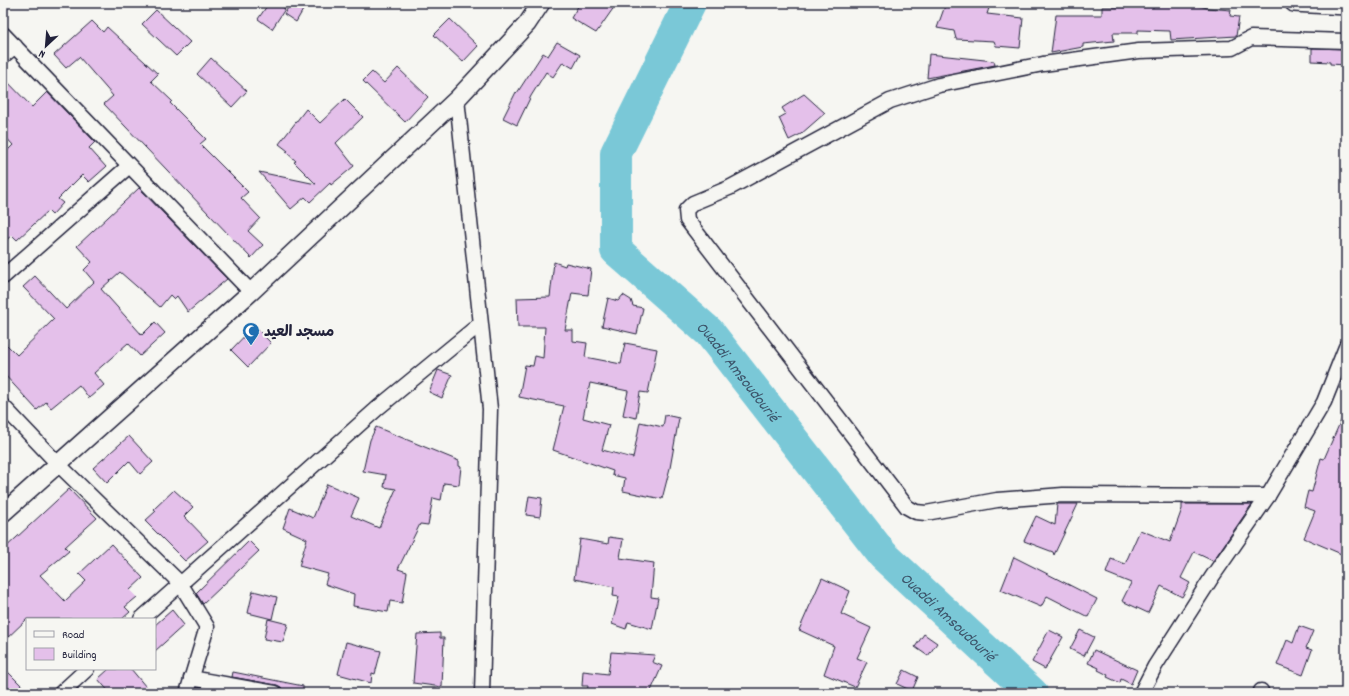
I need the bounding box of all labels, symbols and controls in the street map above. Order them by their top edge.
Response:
north arrow [26,26,66,66]
text: N [36,45,48,62]
water label: Ouaddi Amsoudourié [690,317,785,429]
mosque icon: مسجد العيد [241,321,261,346]
place label: مسجد العيد [264,322,334,344]
water label: Ouaddi Amsoudourié [894,568,1002,670]
legend [26,618,156,670]
text: Road [62,627,84,644]
text: Building [62,647,97,664]

